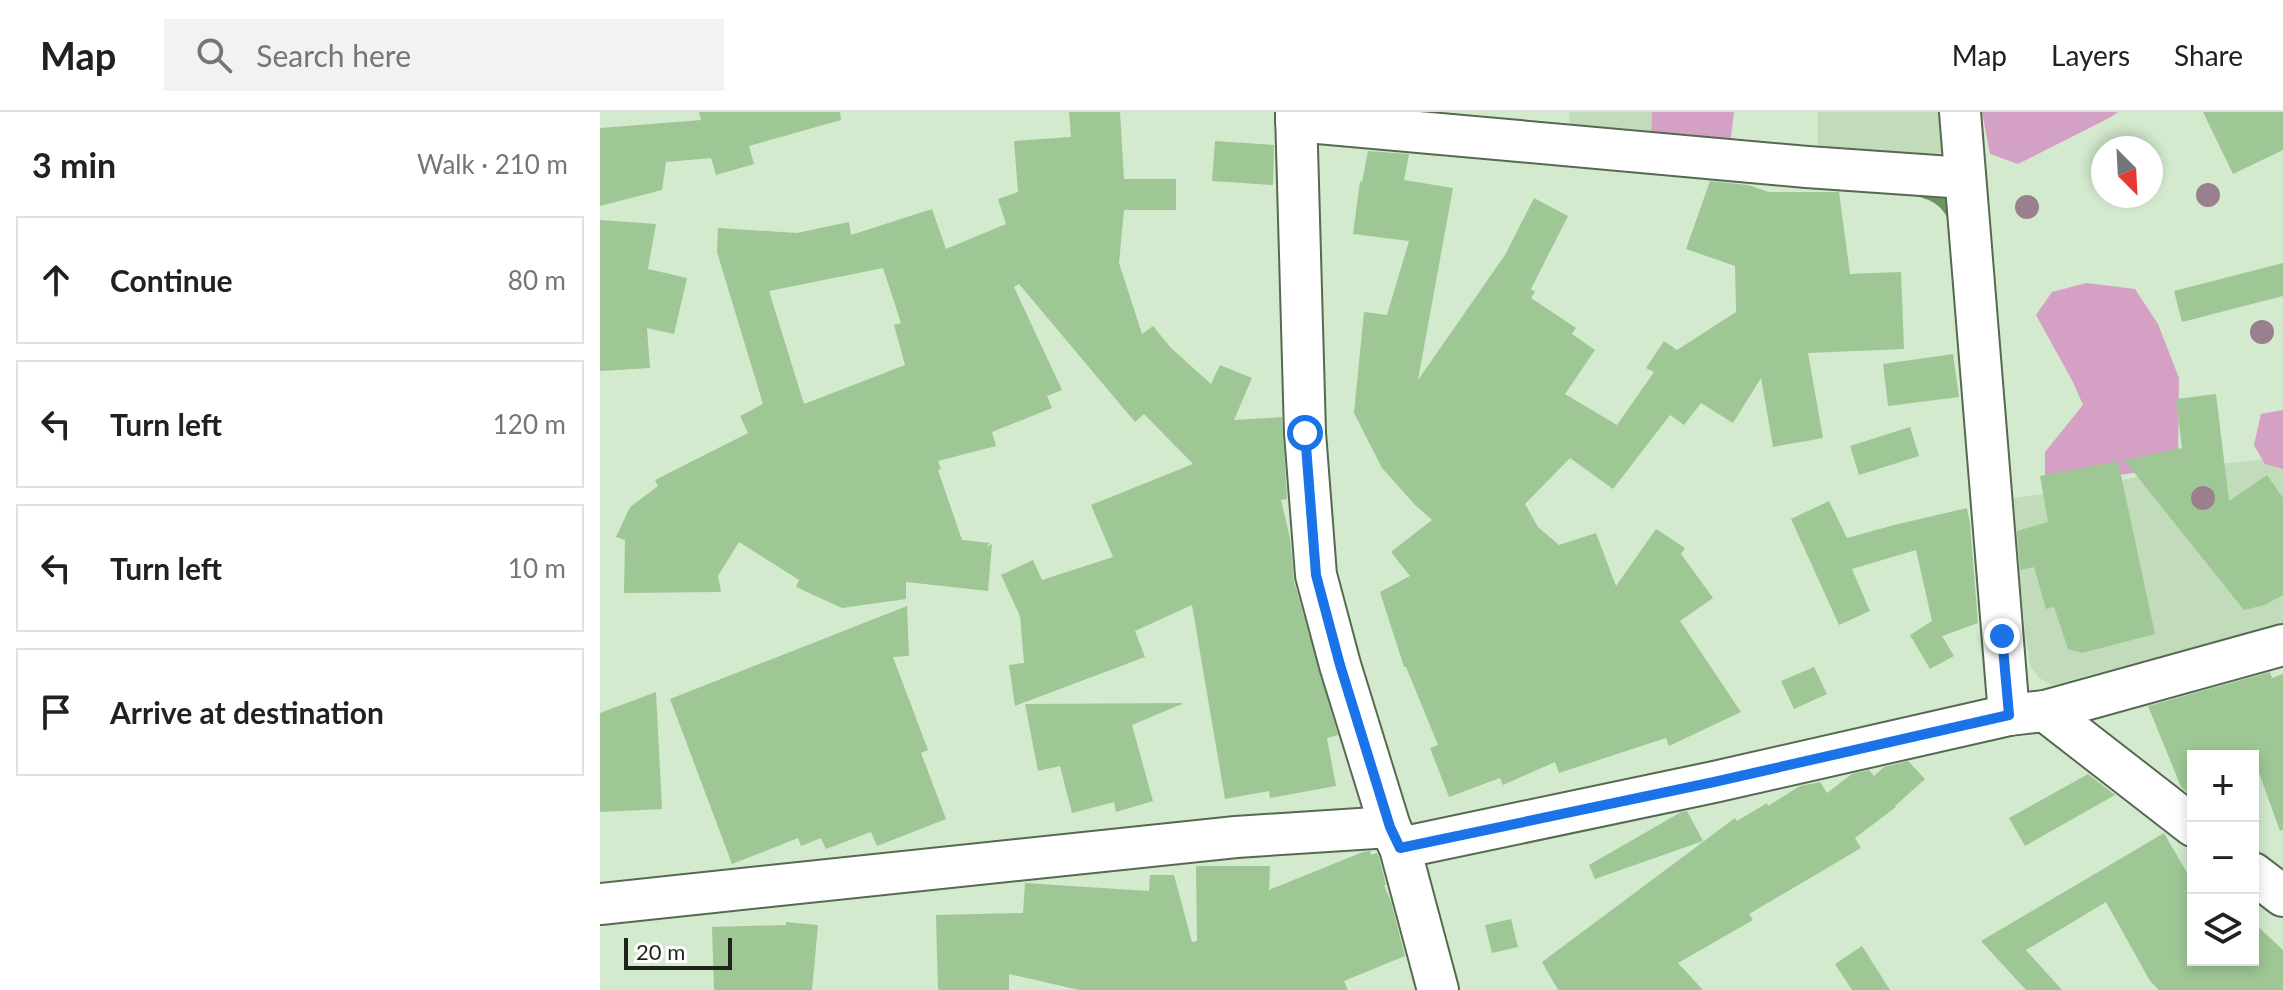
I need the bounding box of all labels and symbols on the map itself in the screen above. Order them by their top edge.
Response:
north arrow [2091,136,2163,208]
route start [1287,415,1323,451]
route end [1984,618,2020,654]
scale bar [624,934,732,970]

